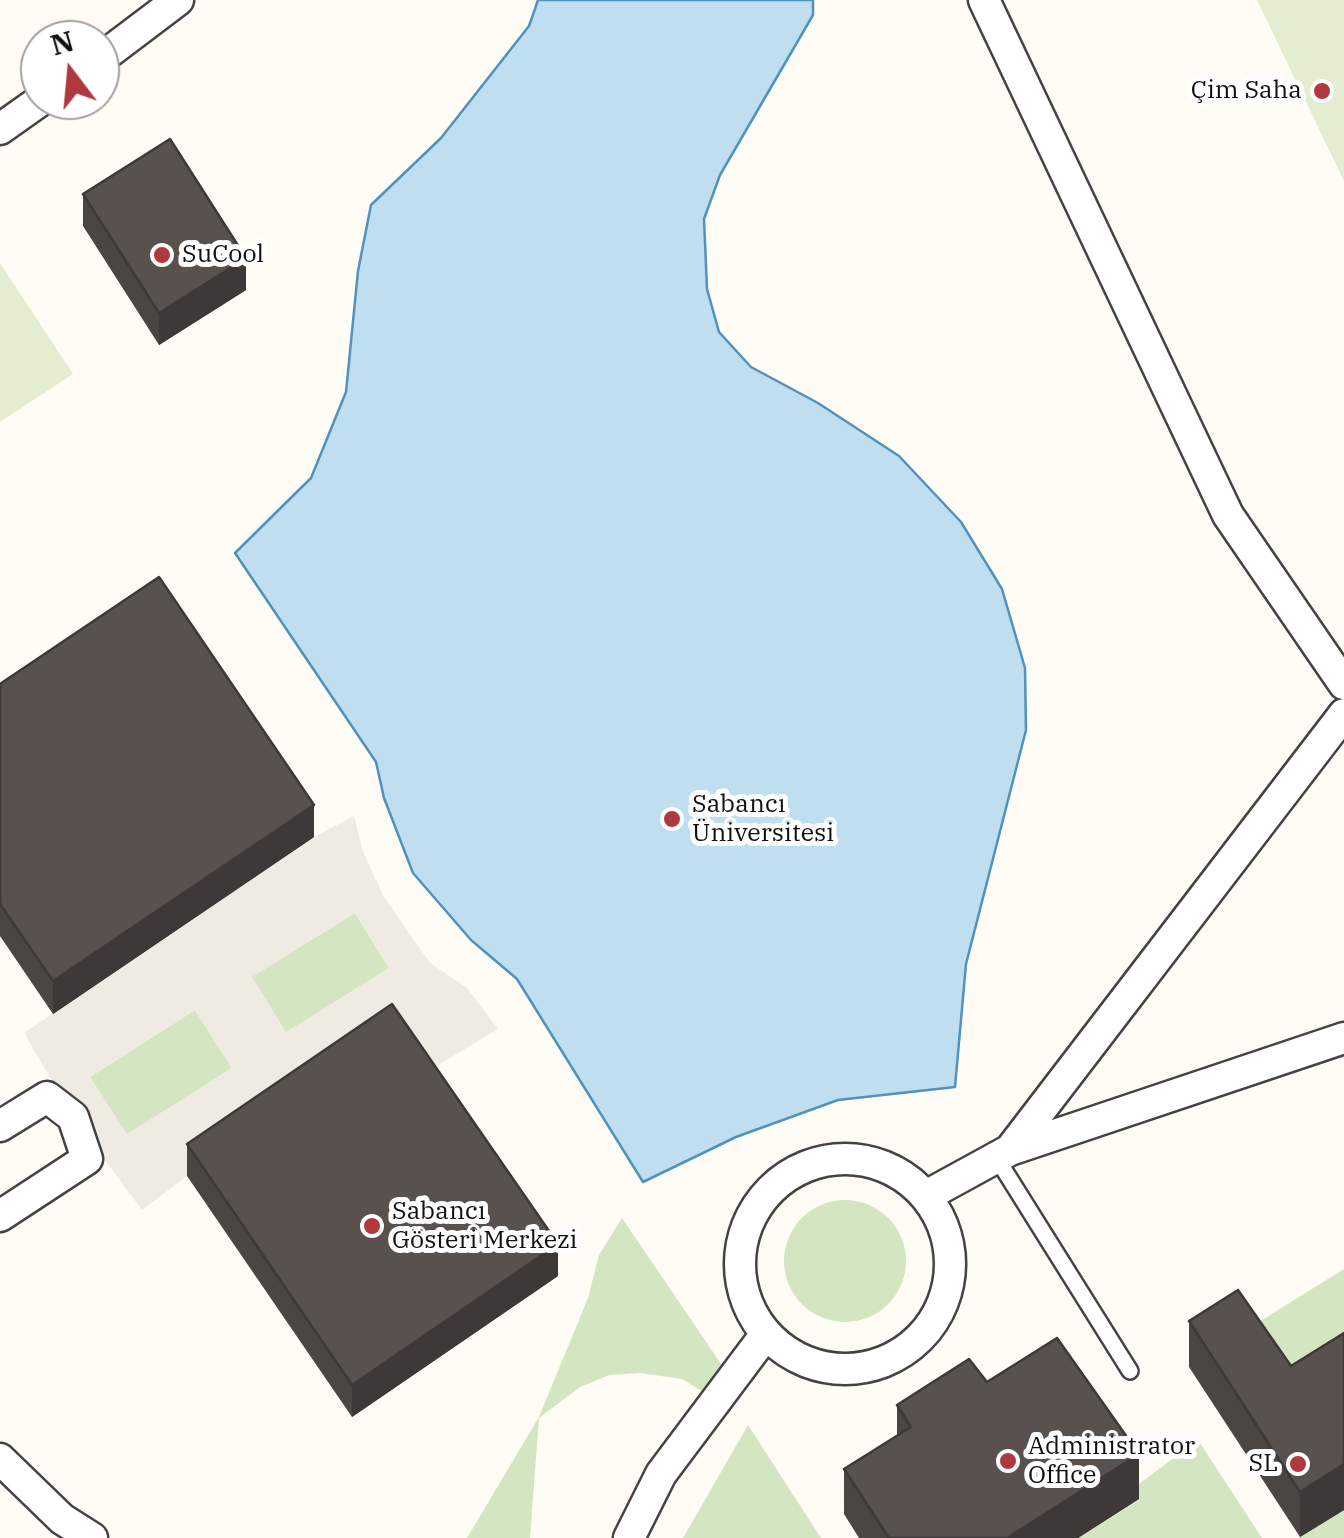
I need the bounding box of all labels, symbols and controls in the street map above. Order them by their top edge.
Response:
north arrow [20,20,120,120]
text: N [46,22,78,63]
place label: Çim Saha [1191,76,1302,106]
marker: Çim Saha [1311,80,1333,102]
place label: SuCool [182,240,264,270]
marker: SuCool [151,244,173,266]
place label: Sabancı Üniversitesi [692,790,834,849]
marker: Sabancı Üniversitesi [661,808,683,830]
place label: Sabancı Gösteri Merkezi [392,1197,577,1256]
marker: Sabancı Gösteri Merkezi [361,1215,383,1237]
place label: Administrator Office [1028,1432,1195,1491]
place label: SL [1248,1449,1278,1479]
marker: Administrator Office [997,1450,1019,1472]
marker: SL [1287,1453,1309,1475]

